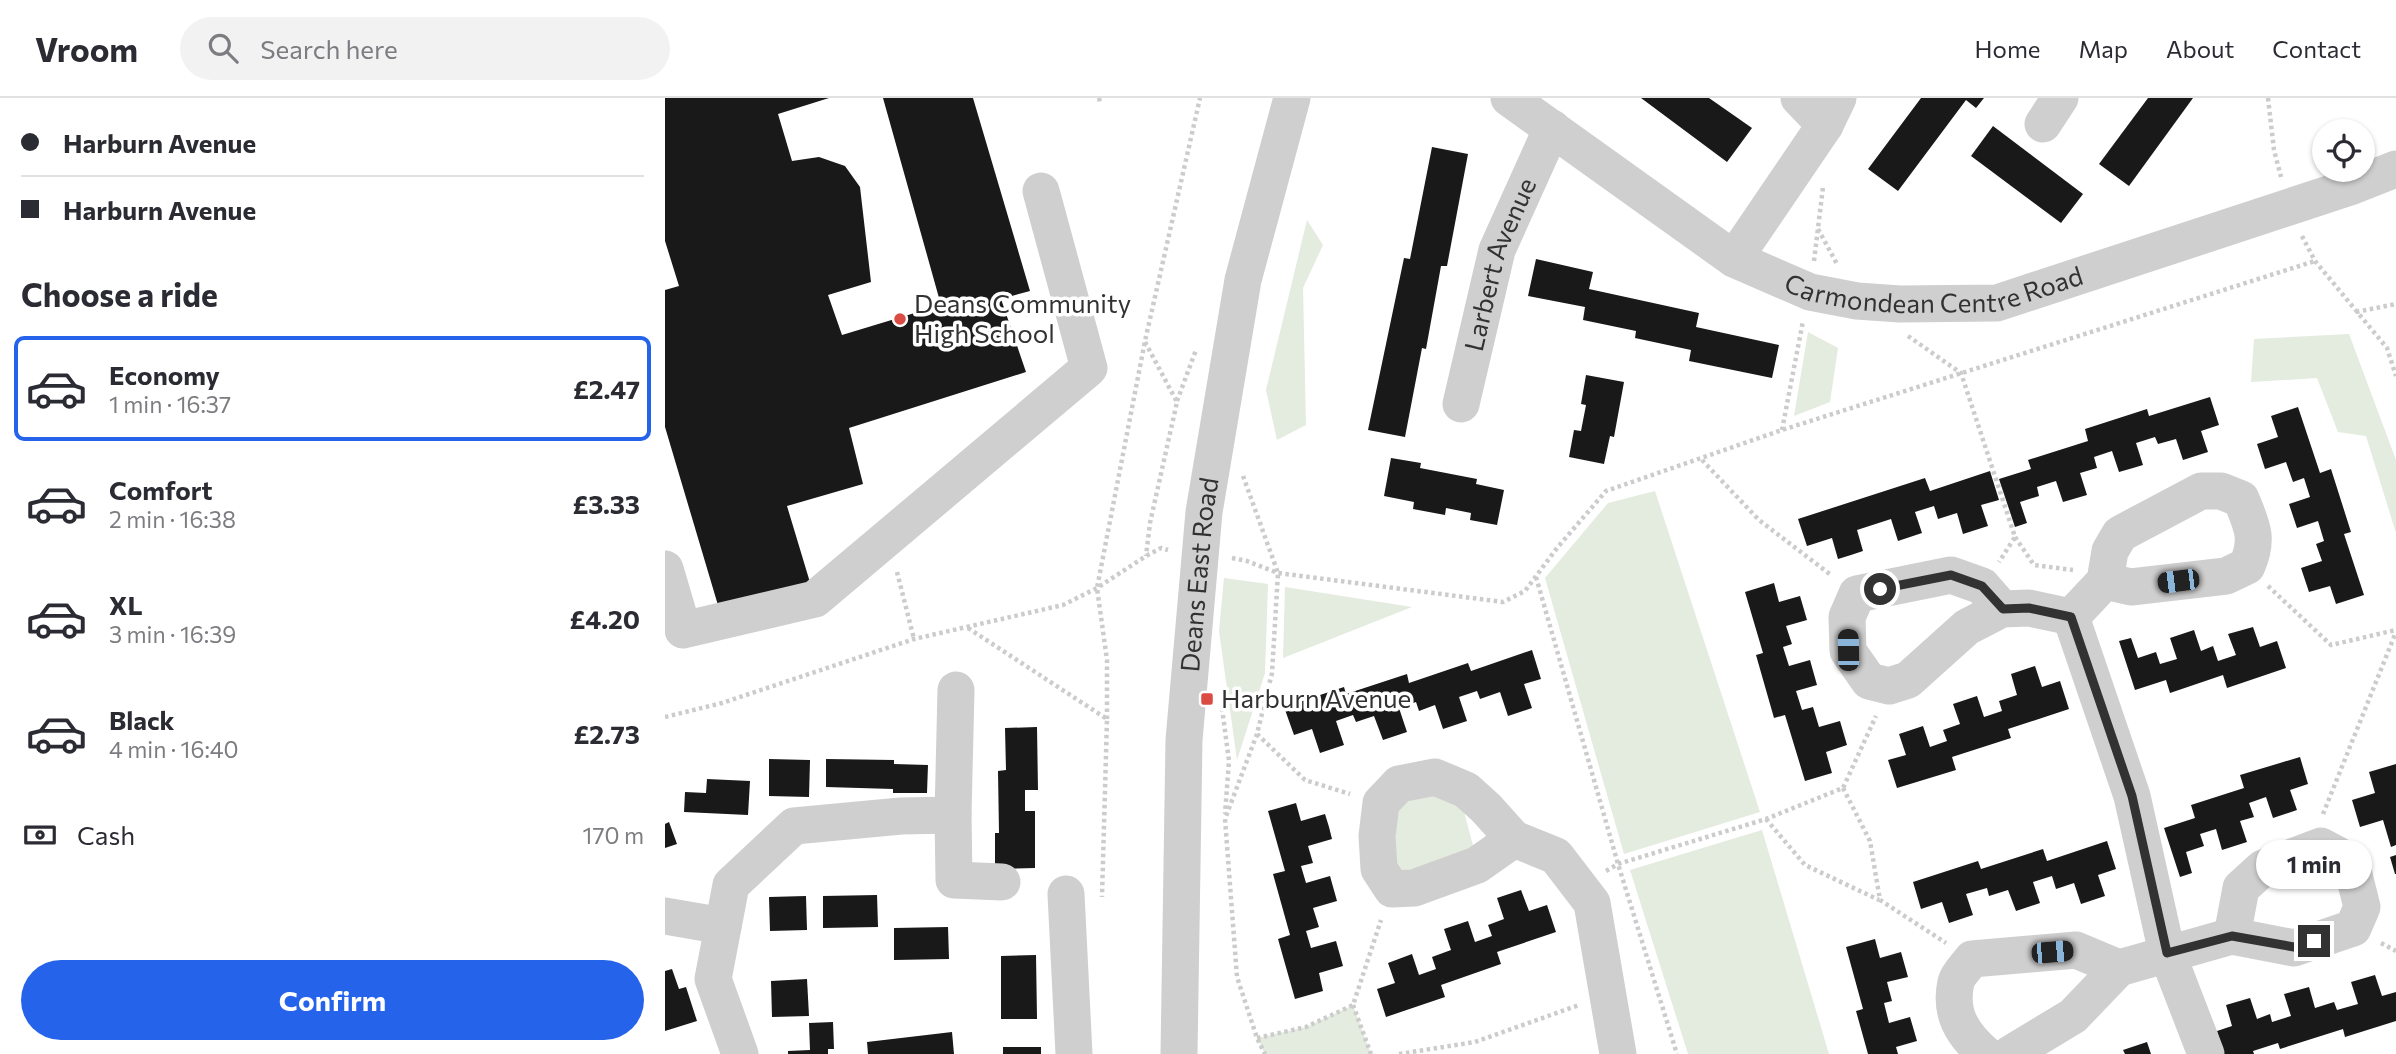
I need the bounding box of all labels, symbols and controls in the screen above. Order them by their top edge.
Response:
search box [180,17,670,80]
text: Vroom [35,28,138,69]
icon: search [204,29,242,67]
text: Search here [260,33,398,64]
text: Home [1975,34,2041,63]
text: Map [2079,34,2128,63]
text: About [2166,34,2234,63]
text: Contact [2272,34,2361,63]
map controls [2312,119,2375,182]
button: locate [2312,119,2375,182]
text: Harburn Avenue [63,127,256,158]
street label: Larbert Avenue [1457,173,1542,354]
text: Harburn Avenue [63,194,256,225]
street label: Carmondean Centre Road [1780,259,2086,318]
text: Choose a ride [21,274,218,314]
place label: Deans Community High School [914,287,1131,348]
marker: Deans Community High School [892,311,908,327]
icon: car [25,357,88,420]
text: Economy [109,359,220,390]
text: £2.47 [573,373,640,404]
text: 1 min · 16:37 [109,390,231,418]
icon: car [25,472,88,535]
text: Comfort [109,474,212,505]
street label: Deans East Road [1173,475,1224,673]
text: £3.33 [572,488,640,519]
text: 2 min · 16:38 [109,505,236,533]
car [2156,568,2201,594]
route start [1864,573,1896,605]
icon: car [25,587,88,650]
text: XL [109,589,143,620]
text: £4.20 [570,603,640,634]
text: 3 min · 16:39 [109,620,236,648]
car [1838,629,1859,671]
place label: Harburn Avenue [1221,682,1411,713]
marker: Harburn Avenue [1199,691,1215,707]
icon: car [25,702,88,765]
text: Black [109,704,175,735]
text: £2.73 [573,718,640,749]
text: 4 min · 16:40 [109,735,239,763]
icon: cash [21,816,59,854]
text: Cash [77,819,135,850]
text: 170 m [583,821,644,849]
callout: 1 min [2256,840,2372,888]
text: 1 min [2287,850,2341,878]
route end [2298,925,2330,957]
car [2031,940,2074,964]
button: Confirm [21,960,644,1040]

